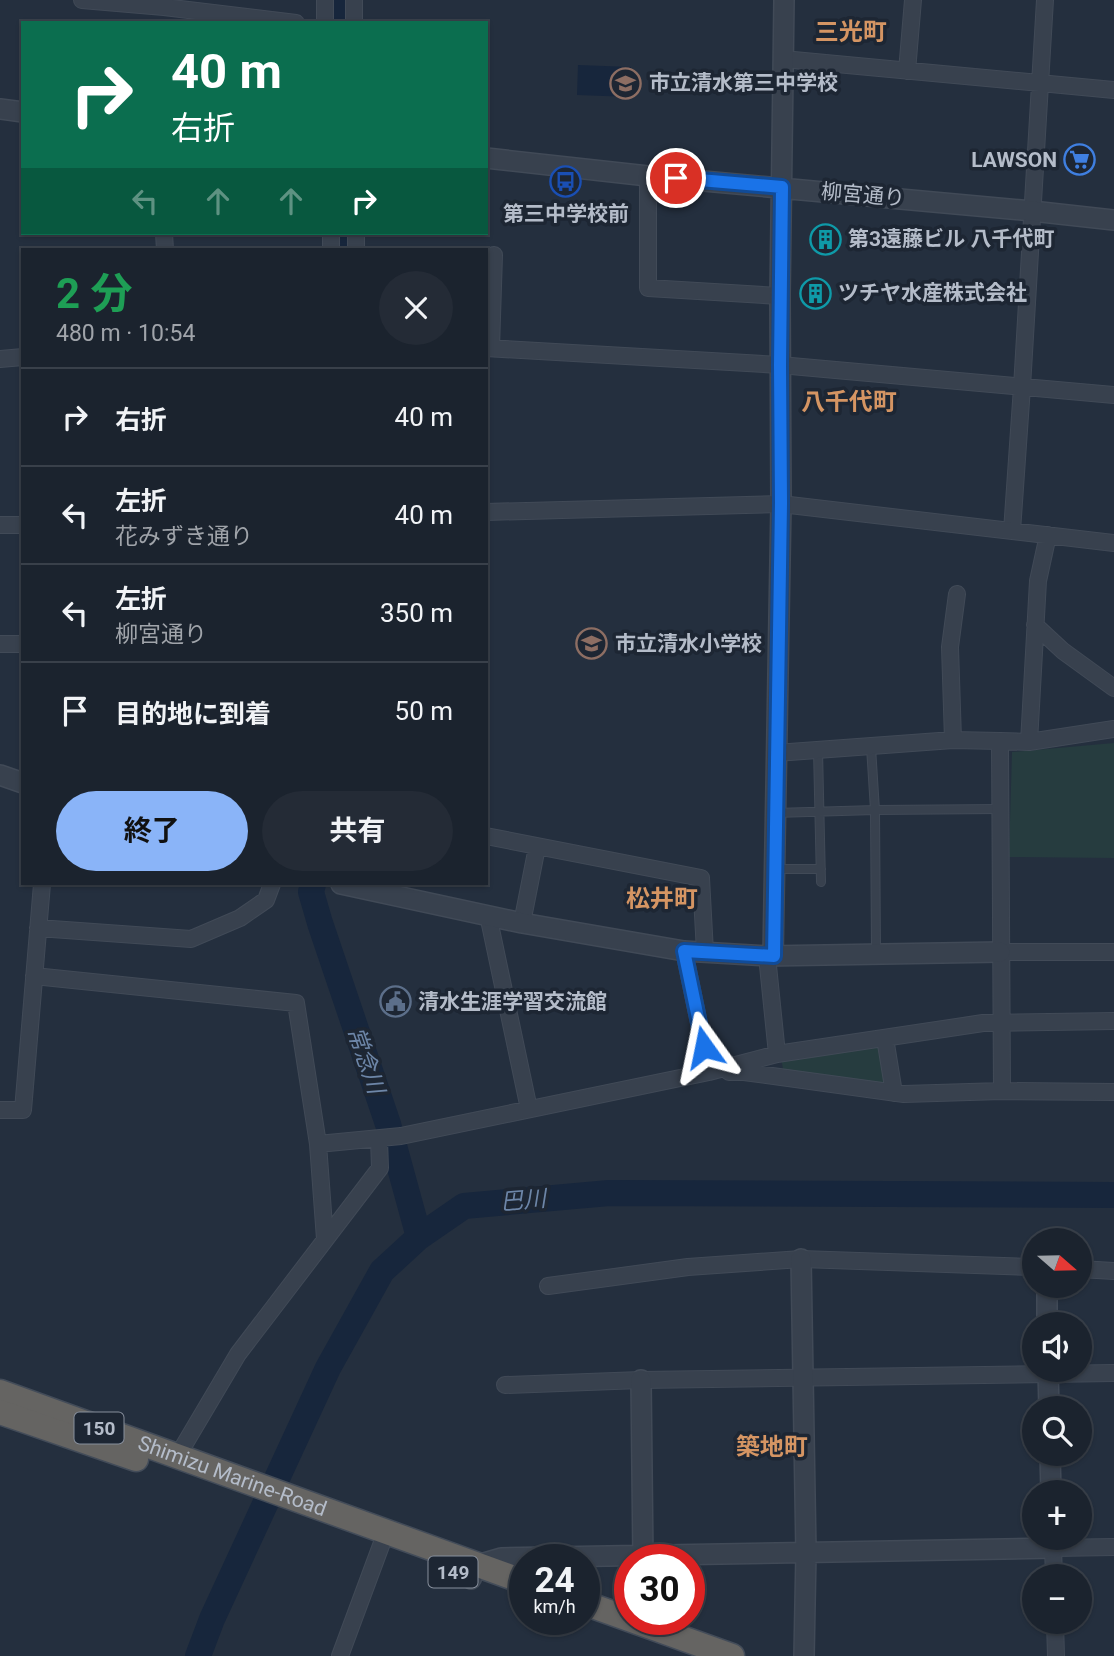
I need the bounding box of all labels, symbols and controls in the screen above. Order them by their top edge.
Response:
district label: 三光町 [815,18,887,46]
text: 40 m [171,43,282,100]
icon: right [56,49,147,140]
school or university icon: 市立清水第三中学校 [609,66,643,100]
place label: 市立清水第三中学校 [649,71,838,95]
text: 右折 [171,109,235,147]
supermarket icon: LAWSON [1063,143,1097,177]
pin [646,148,706,208]
place label: LAWSON [971,148,1057,172]
icon: arrive [657,159,695,197]
bus stop icon: 第三中学校前 [549,165,583,199]
street label: 柳宮通り [820,179,906,211]
icon: left [126,182,164,220]
icon: ahead [199,182,237,220]
icon: ahead [272,182,310,220]
icon: right [345,182,383,220]
place label: 第三中学校前 [503,202,629,226]
building icon: 第3遠藤ビル 八千代町 [808,222,842,256]
place label: 第3遠藤ビル 八千代町 [848,227,1054,251]
text: 2 分 [56,269,133,318]
button: close [379,271,453,345]
building icon: ツチヤ水産株式会社 [798,276,832,310]
place label: ツチヤ水産株式会社 [838,281,1027,305]
text: 480 m · 10:54 [56,320,195,347]
district label: 八千代町 [801,388,897,416]
icon: right [56,398,94,436]
text: 40 m [395,402,453,432]
text: 右折 [115,405,167,435]
text: 左折 [115,486,167,516]
icon: left [56,496,94,534]
text: 40 m [395,500,453,530]
text: 花みずき通り [115,523,253,550]
text: 左折 [115,584,167,614]
icon: left [56,594,94,632]
text: 350 m [380,598,453,628]
text: 柳宮通り [115,621,207,648]
school or university icon: 市立清水小学校 [575,627,609,661]
place label: 市立清水小学校 [615,632,762,656]
icon: arrive [56,692,94,730]
text: 50 m [395,696,453,726]
text: 目的地に到着 [115,699,271,729]
button: 終了 [56,791,248,871]
button: 共有 [262,791,453,871]
district label: 松井町 [626,885,698,913]
public building icon: 清水生涯学習交流館 [378,985,412,1019]
place label: 清水生涯学習交流館 [418,990,607,1014]
position arrow [667,1010,741,1084]
water label: 常念川 [342,1023,391,1100]
water label: 巴川 [499,1185,550,1216]
north arrow [1022,1228,1092,1298]
map controls [1022,1228,1092,1634]
button: sound [1022,1312,1092,1382]
button: search [1022,1396,1092,1466]
road number: 150 [74,1412,124,1444]
street label: Shimizu Marine-Road [135,1431,330,1521]
district label: 築地町 [736,1433,808,1461]
button: + [1022,1480,1092,1550]
speed limit sign: 30 [614,1544,705,1635]
road number: 149 [428,1556,477,1588]
text: 24 [534,1560,575,1601]
button: − [1022,1564,1092,1634]
text: km/h [533,1596,576,1617]

